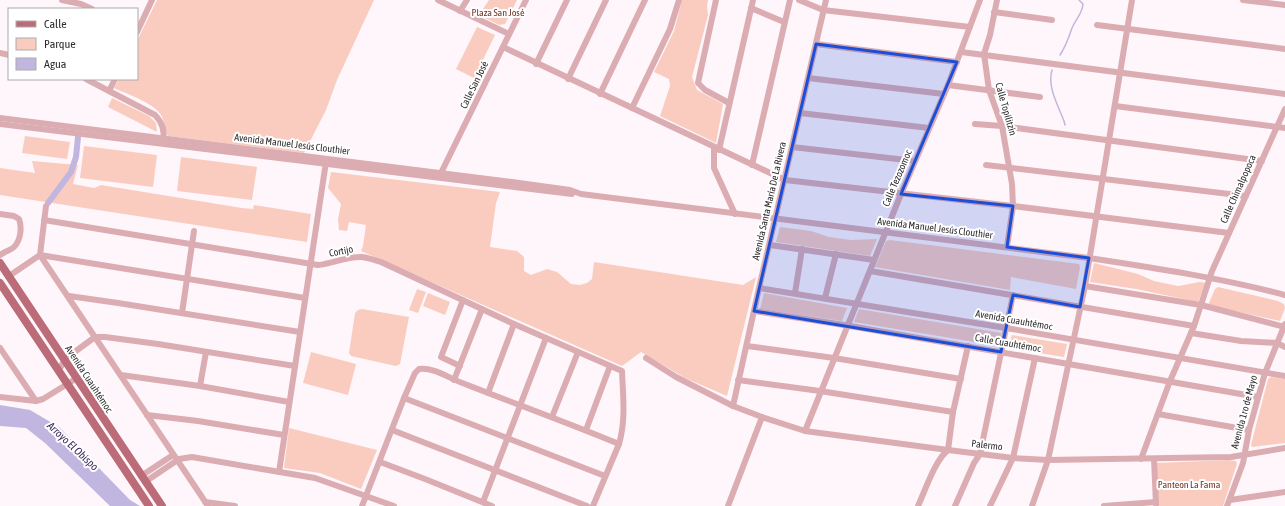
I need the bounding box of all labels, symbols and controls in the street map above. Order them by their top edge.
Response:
park label: Plaza San José [472,7,525,18]
legend [8,8,138,80]
text: Calle [44,17,67,31]
text: Parque [44,37,76,51]
text: Agua [44,57,66,71]
street label: Calle San José [458,59,490,110]
street label: Calle Topilitzin [993,81,1019,137]
street label: Avenida Manuel Jesús Clouthier [234,131,351,157]
street label: Avenida Santa María De La Rivera [750,140,788,261]
street label: Calle Tezozomoc [880,148,914,208]
street label: Calle Chimalpopoca [1218,153,1258,225]
street label: Avenida Manuel Jesús Clouthier [877,215,994,241]
street label: Cortijo [328,243,354,259]
street label: Avenida Cuauhtémoc [975,308,1054,332]
street label: Calle Cuauhtémoc [974,332,1042,354]
street label: Avenida Cuauhtémoc [63,343,115,415]
street label: Avenida 1ro de Mayo [1229,374,1259,450]
water label: Arroyo El Obispo [44,419,101,473]
street label: Palermo [971,438,1003,452]
park label: Panteon La Fama [1158,479,1221,490]

